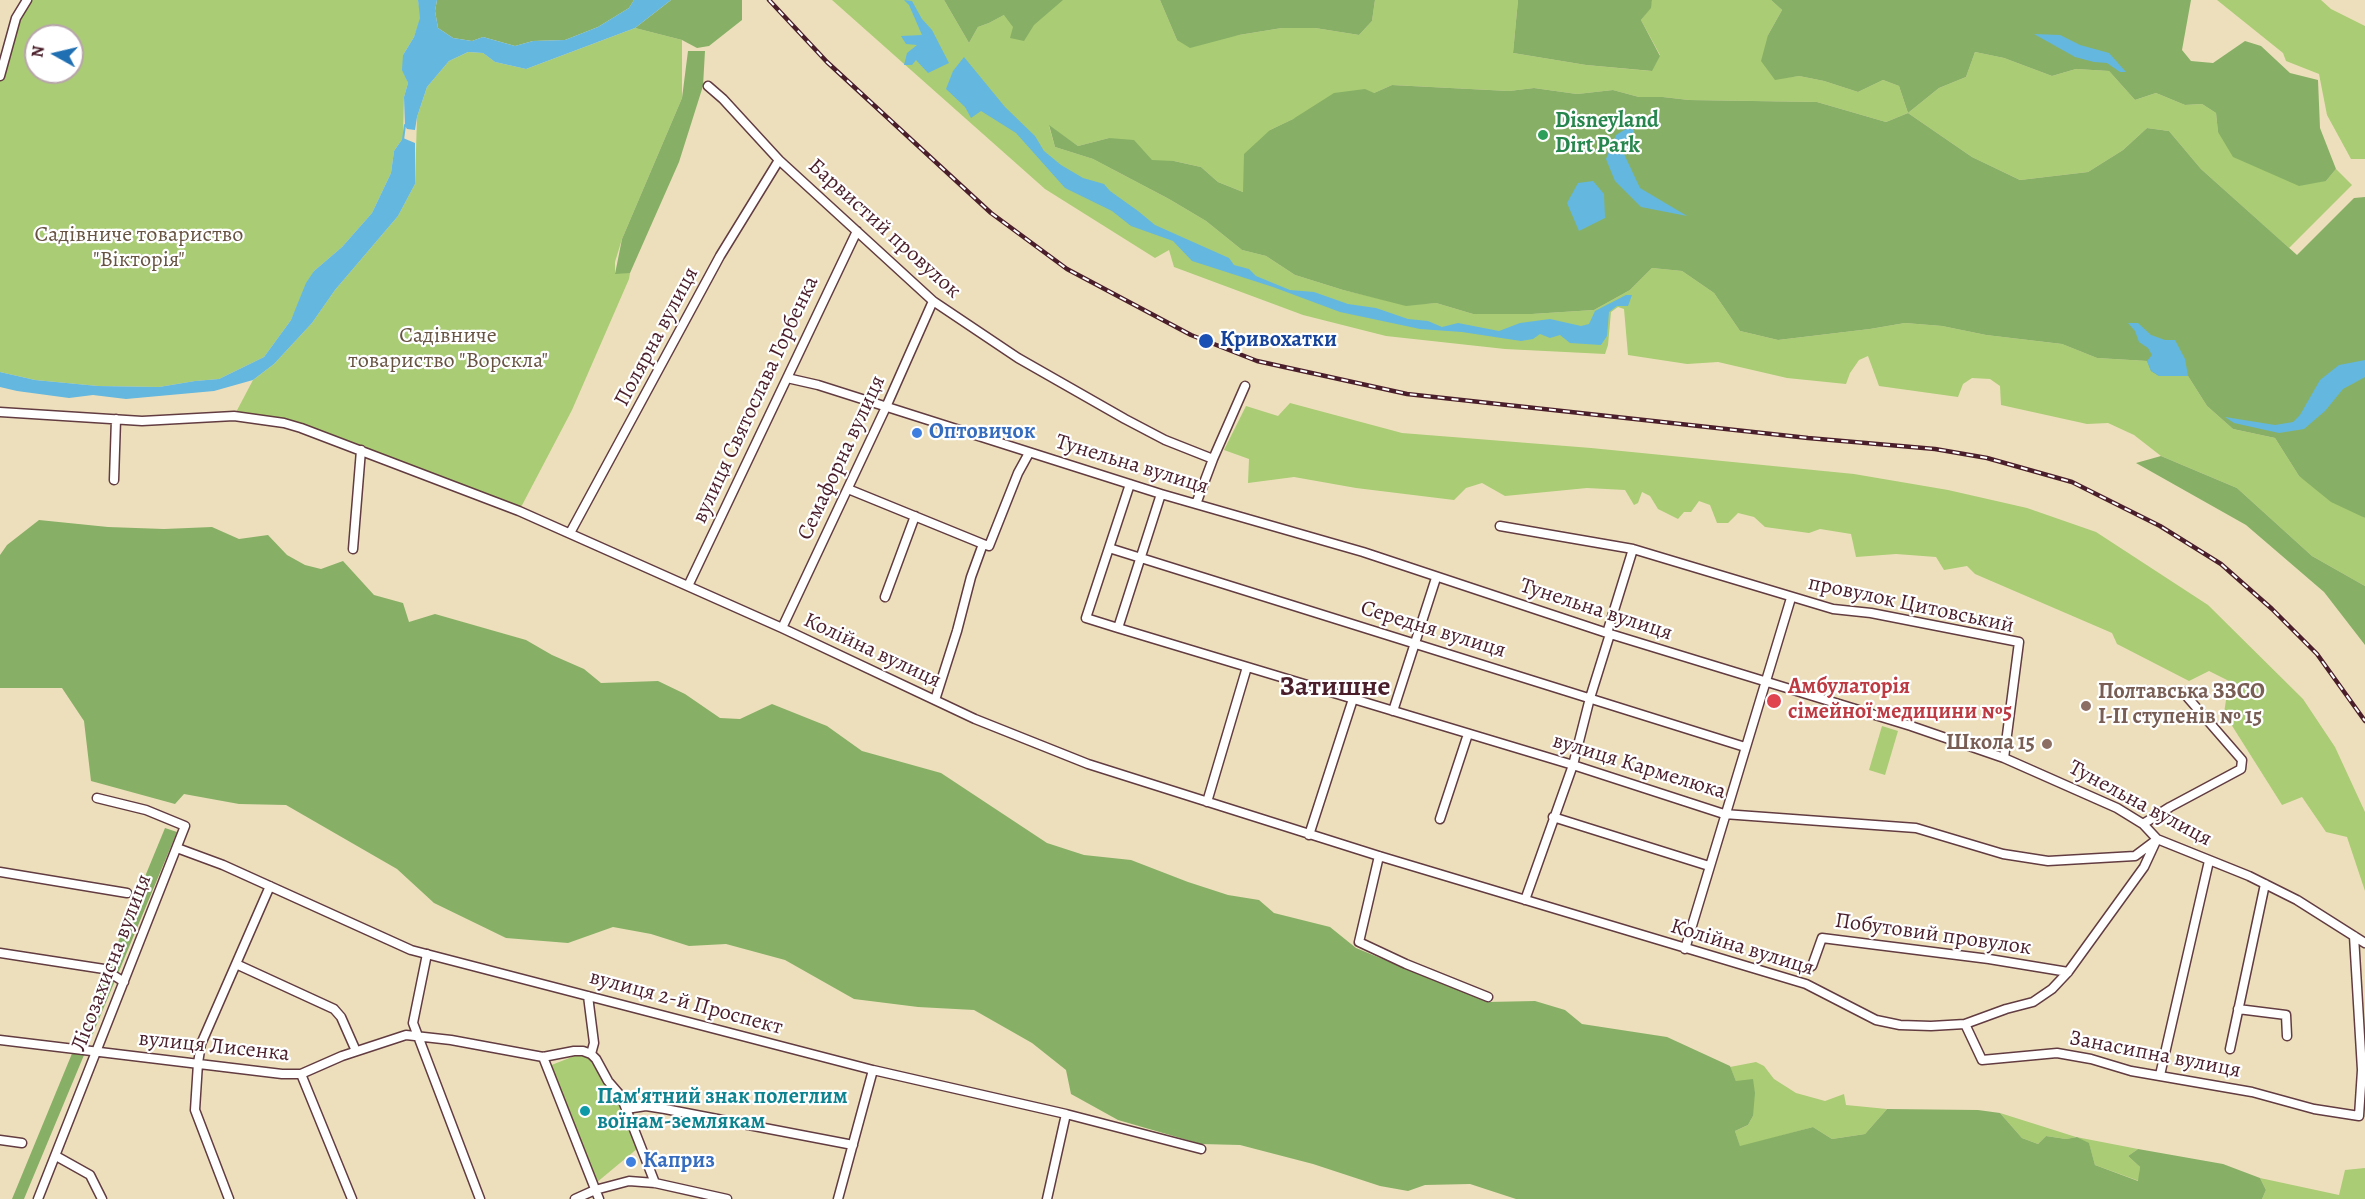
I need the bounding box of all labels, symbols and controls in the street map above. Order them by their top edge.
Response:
north arrow [24,24,84,84]
text: N [26,44,50,59]
place label: Disneyland Dirt Park [1555,109,1659,160]
marker: Disneyland Dirt Park [1536,128,1550,142]
street label: Барвистий провулок [802,153,966,305]
park label: Садівниче товариство "Вікторія" [35,223,243,274]
street label: Полярна вулиця [609,263,705,411]
street label: вулиця Святослава Горбенка [687,272,825,528]
park label: Садівниче товариство "Ворскла" [348,324,548,376]
place label: Кривохатки [1220,328,1337,354]
marker: Кривохатки [1197,332,1215,350]
street label: Семафорна вулиця [792,371,892,545]
place label: Оптовичок [929,420,1036,446]
marker: Оптовичок [910,426,924,440]
street label: Тунельна вулиця [1052,429,1212,501]
street label: провулок Цитовський [1806,570,2016,640]
street label: Тунельна вулиця [1516,573,1676,647]
street label: Середня вулиця [1357,595,1509,665]
street label: Колійна вулиця [799,608,945,694]
district label: Затишне [1280,671,1390,705]
place label: Амбулаторія сімейної медицини №5 [1788,675,2012,726]
place label: Полтавська ЗЗСО І-ІІ ступенів № 15 [2098,680,2265,732]
marker: Амбулаторія сімейної медицини №5 [1765,692,1783,710]
marker: Полтавська ЗЗСО І-ІІ ступенів № 15 [2079,699,2093,713]
street label: вулиця Кармелюка [1549,728,1729,806]
place label: Школа 15 [1946,731,2035,757]
marker: Школа 15 [2040,737,2054,751]
street label: Тунельна вулиця [2064,755,2216,853]
street label: Лісозахисна вулиця [66,871,158,1055]
street label: Побутовий провулок [1833,908,2033,962]
street label: Колійна вулиця [1667,914,1817,982]
street label: вулиця 2-й Проспект [586,964,786,1042]
street label: Занасипна вулиця [2067,1025,2243,1085]
street label: вулиця Лисенка [137,1026,291,1068]
place label: Пам'ятний знак полеглим воїнам-землякам [597,1085,848,1136]
marker: Пам'ятний знак полеглим воїнам-землякам [578,1104,592,1118]
place label: Каприз [643,1149,715,1175]
marker: Каприз [624,1155,638,1169]

